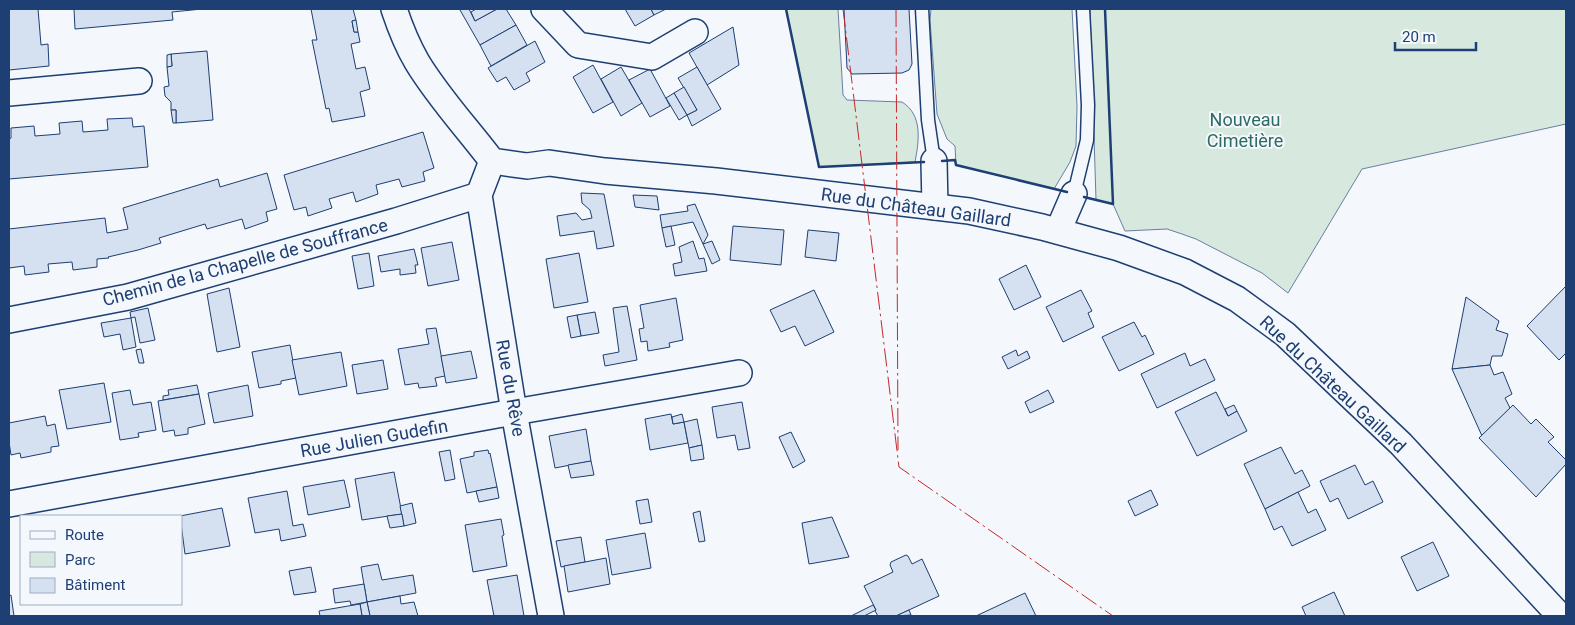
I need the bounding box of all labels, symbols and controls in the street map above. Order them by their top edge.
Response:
scale bar [1395,20,1476,52]
text: 20 m [1402,28,1436,46]
park label: Nouveau Cimetière [1207,109,1283,151]
street label: Rue du Château Gaillard [820,183,1012,231]
street label: Chemin de la Chapelle de Souffrance [100,214,390,310]
street label: Rue du Château Gaillard [1256,311,1410,457]
street label: Rue du Rêve [492,338,530,438]
street label: Rue Julien Gudefin [299,415,449,461]
legend [20,515,182,605]
text: Route [65,526,104,544]
text: Parc [65,551,95,569]
text: Bâtiment [65,576,125,594]

